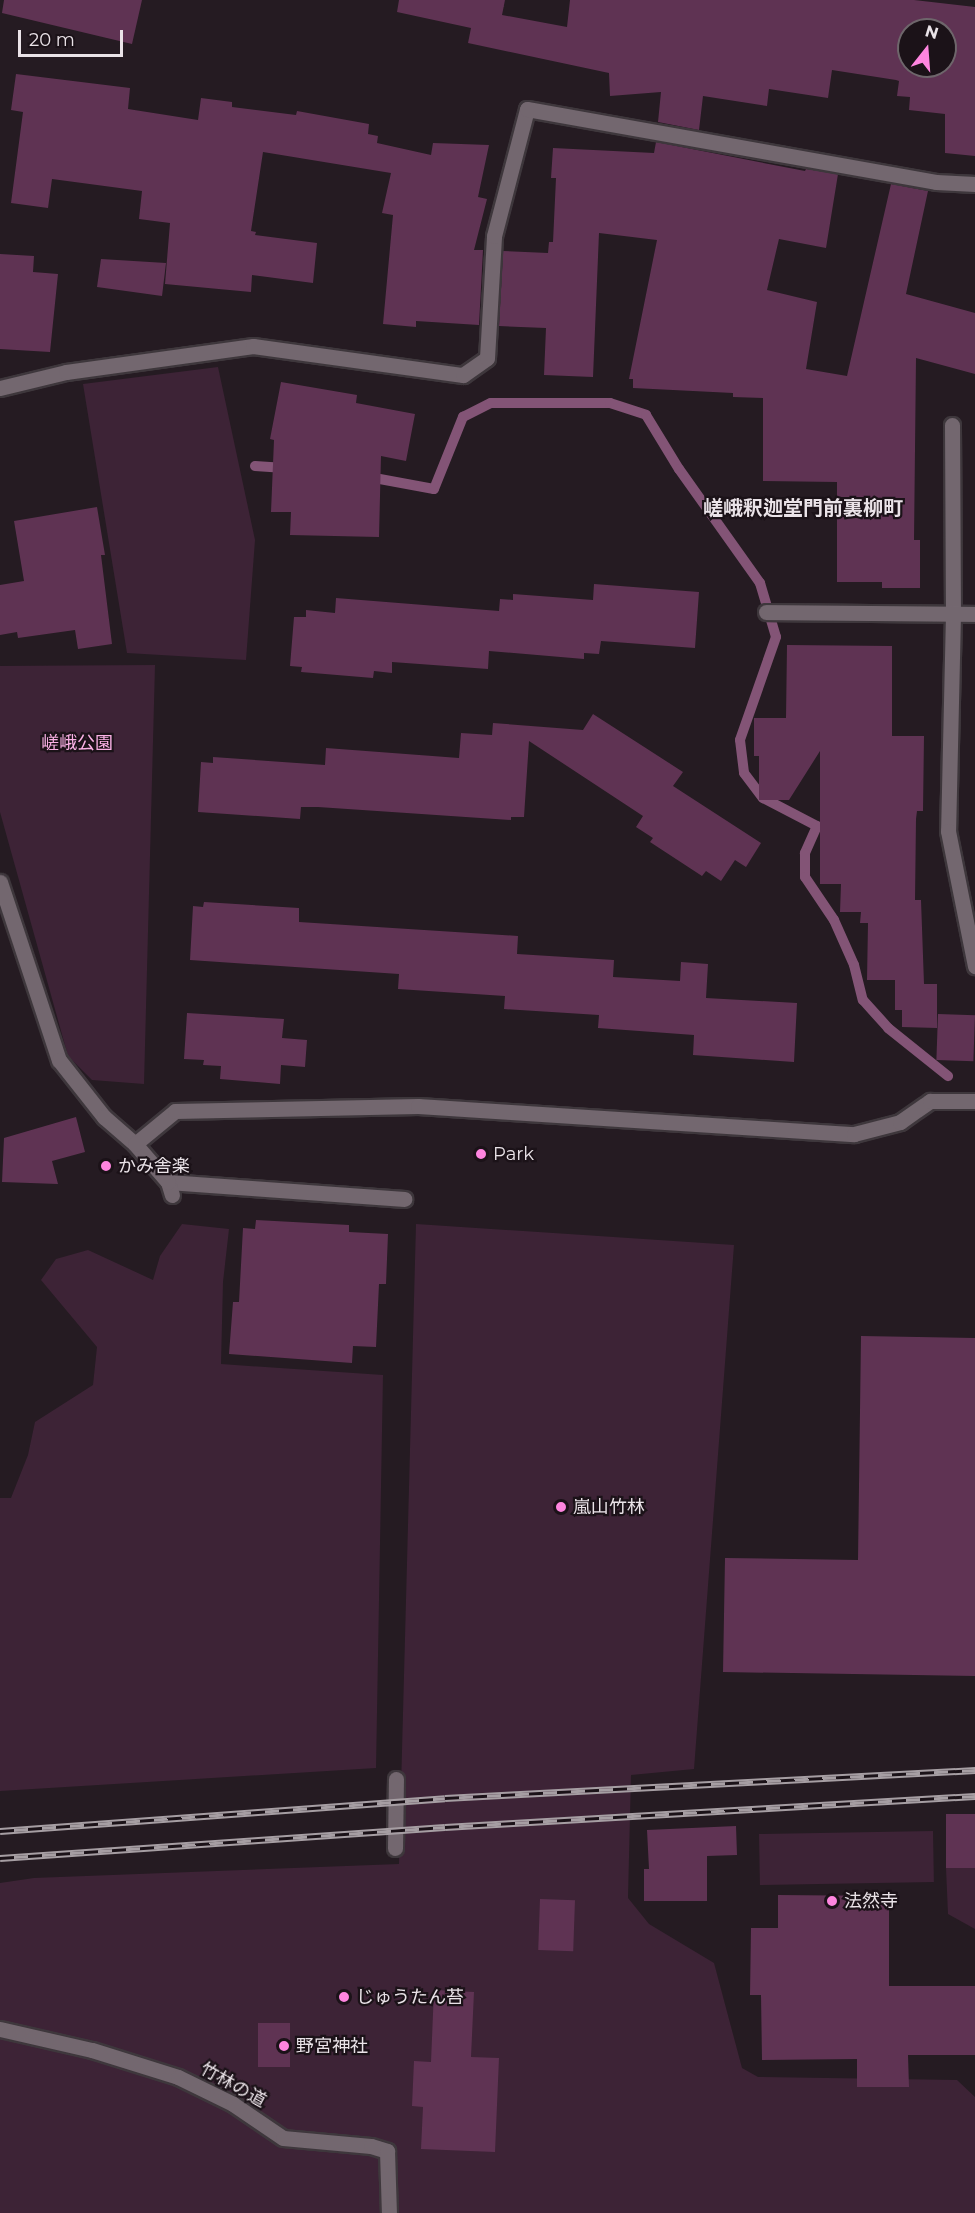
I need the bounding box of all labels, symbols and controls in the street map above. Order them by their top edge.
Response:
scale bar [21,18,126,56]
north arrow [897,18,957,78]
text: N [923,21,941,43]
text: 20 m [29,29,75,51]
district label: 嵯峨釈迦堂門前裏柳町 [703,496,903,520]
park label: 嵯峨公園 [41,732,113,754]
place label: Park [493,1143,534,1165]
marker: Park [474,1147,488,1161]
place label: かみ舎楽 [118,1155,190,1177]
marker: かみ舎楽 [99,1159,113,1173]
place label: 嵐山竹林 [573,1496,645,1518]
marker: 嵐山竹林 [554,1500,568,1514]
place label: 法然寺 [844,1890,898,1912]
marker: 法然寺 [825,1894,839,1908]
place label: じゅうたん苔 [356,1986,464,2008]
marker: じゅうたん苔 [337,1990,351,2004]
place label: 野宮神社 [296,2035,368,2057]
marker: 野宮神社 [277,2039,291,2053]
street label: 竹林の道 [196,2058,270,2112]

